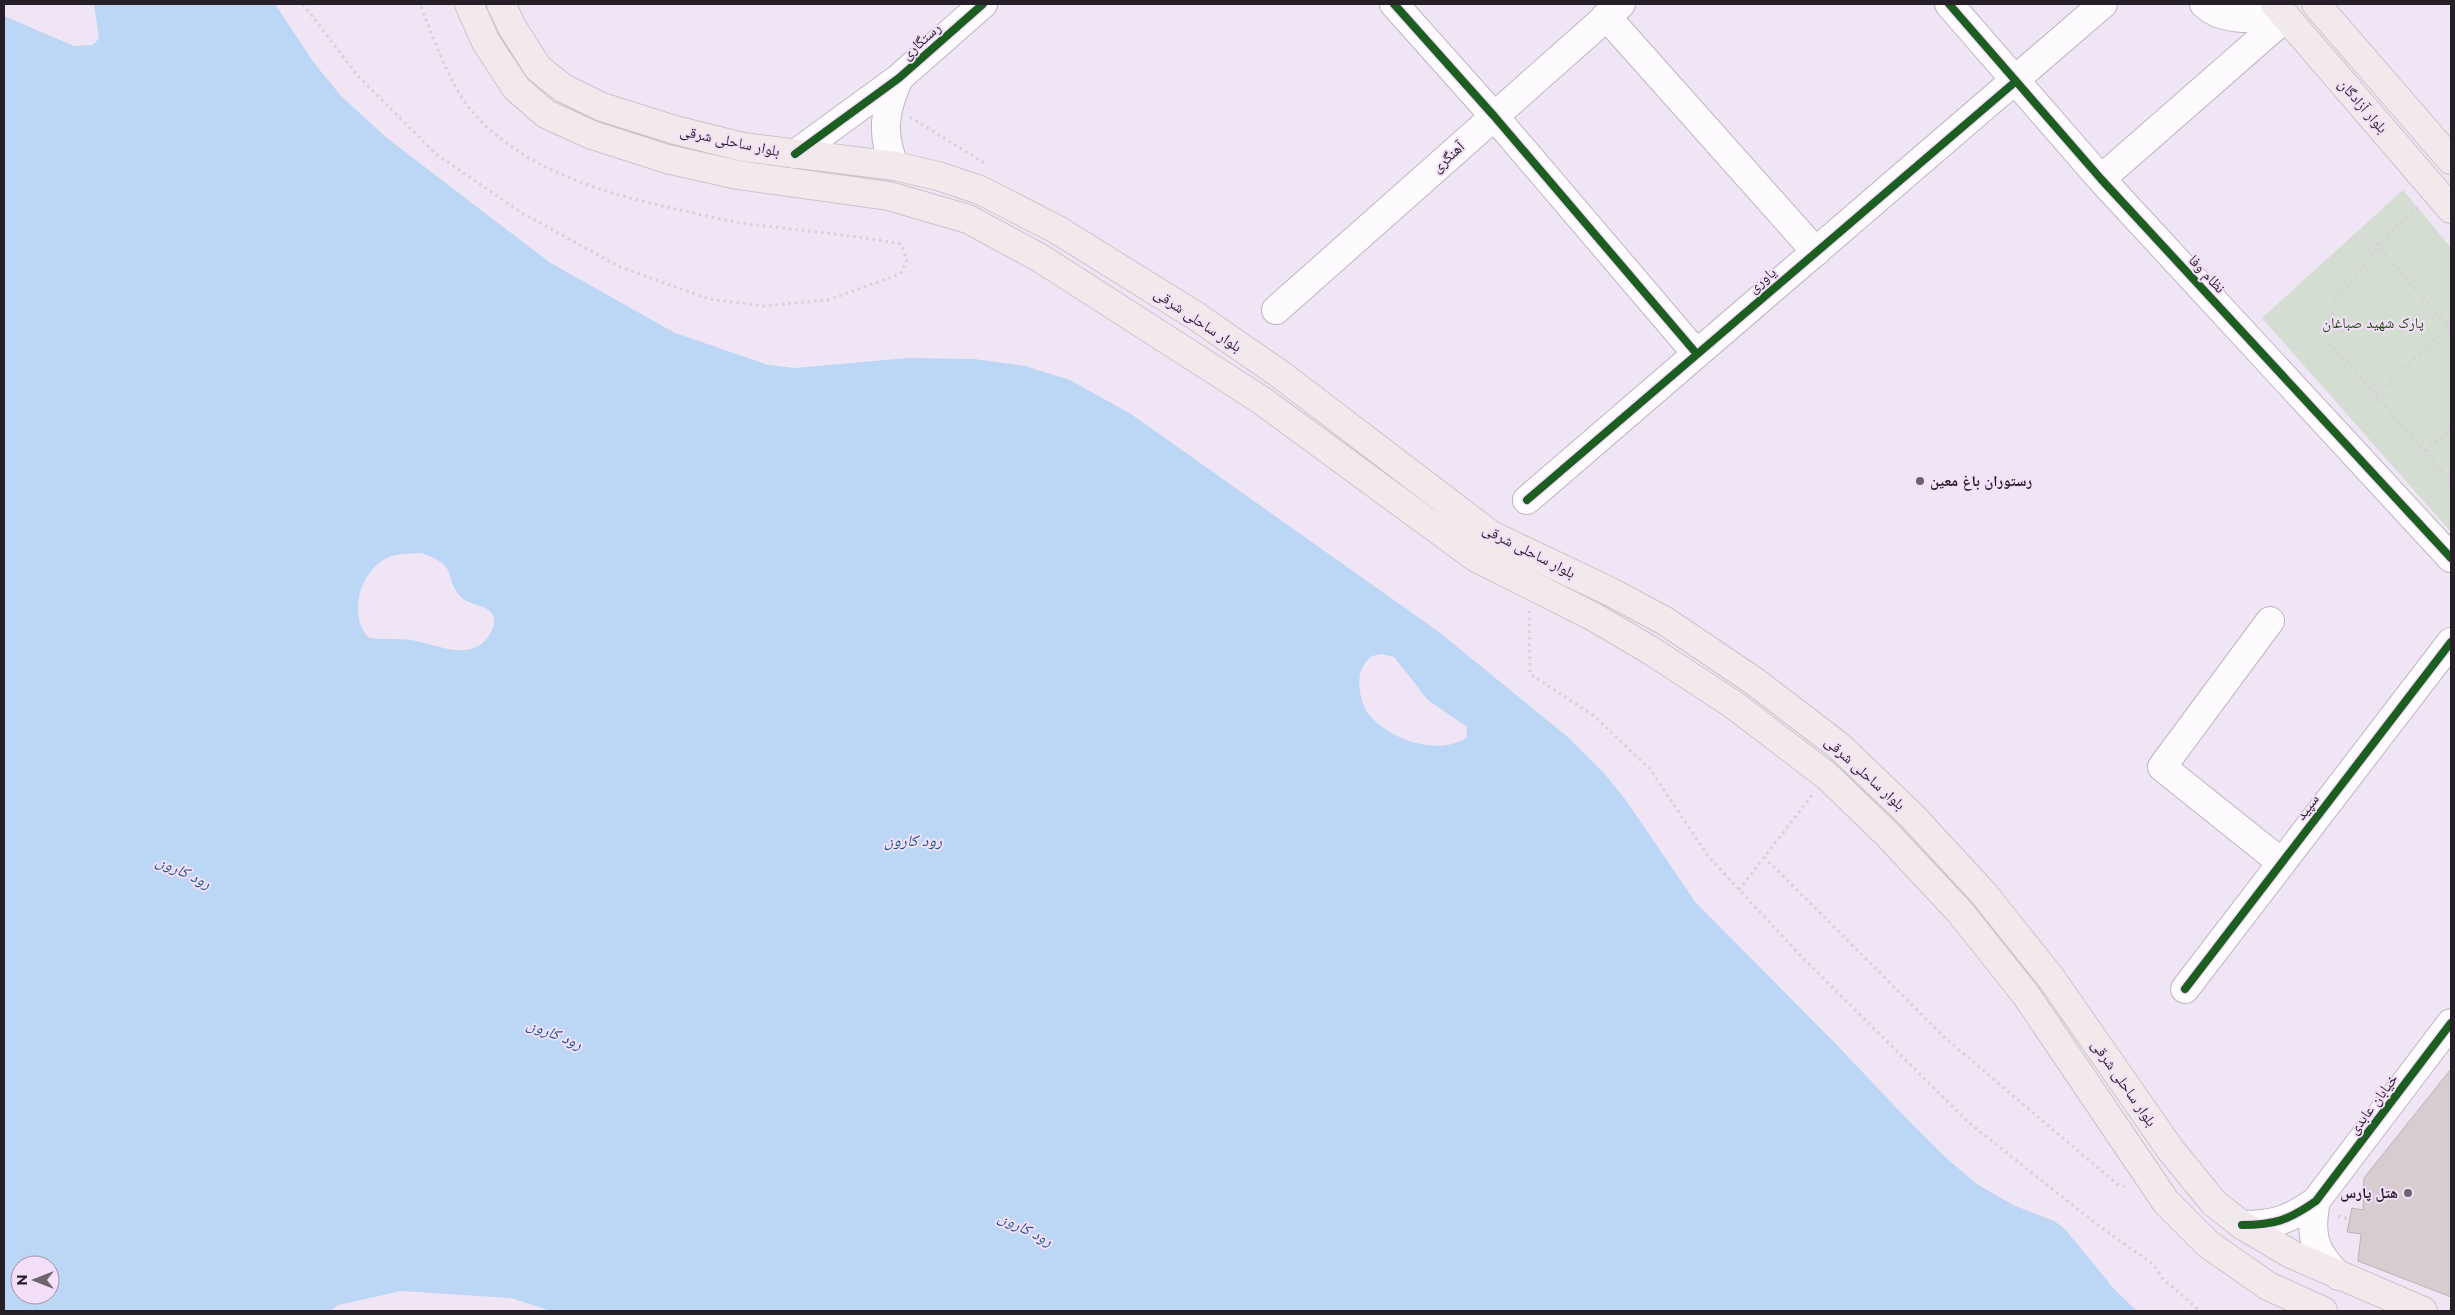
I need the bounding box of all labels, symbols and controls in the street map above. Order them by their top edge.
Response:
street label: رستگاری [897,18,945,64]
street label: بلوار آزادگان [2334,75,2392,137]
street label: بلوار ساحلی شرقی [678,121,782,161]
street label: آهنگری [1427,136,1470,177]
street label: نظام وفا [2184,250,2230,298]
street label: یاوری [1744,262,1781,298]
street label: بلوار ساحلی شرقی [1150,283,1246,357]
park label: پارک شهید صباغان [2322,313,2424,333]
place label: رستوران باغ معین [1930,471,2032,491]
marker: رستوران باغ معین [1914,475,1926,487]
street label: بلوار ساحلی شرقی [1479,519,1579,583]
street label: بلوار ساحلی شرقی [1820,732,1910,814]
street label: سپید [2291,790,2323,824]
water label: رود کارون [884,831,942,851]
water label: رود کارون [153,851,214,893]
water label: رود کارون [524,1014,585,1054]
street label: بلوار ساحلی شرقی [2087,1036,2161,1130]
street label: خیابان عابدی [2344,1069,2403,1138]
place label: هتل پارس [2340,1183,2398,1202]
marker: هتل پارس [2402,1187,2414,1199]
water label: رود کارون [995,1207,1056,1251]
north arrow [10,1255,60,1305]
text: N [13,1274,31,1286]

